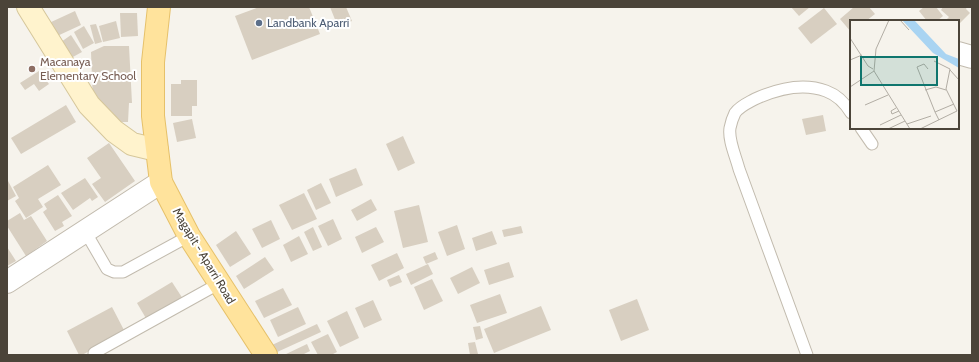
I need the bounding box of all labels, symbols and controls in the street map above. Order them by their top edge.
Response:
place label: Landbank Aparri [267,15,349,30]
marker: Landbank Aparri [254,18,264,28]
inset map [850,20,959,129]
place label: Macanaya Elementary School [40,54,136,83]
marker: Macanaya Elementary School [27,64,37,74]
street label: Magapit - Aparri Road [170,205,239,307]

